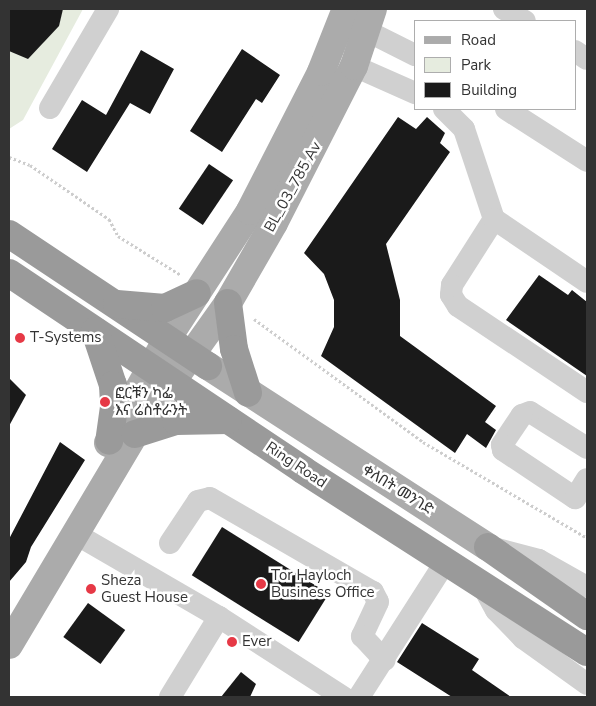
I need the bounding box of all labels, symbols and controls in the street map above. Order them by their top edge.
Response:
legend [414,20,576,110]
text: Road [461,30,496,50]
text: Park [461,55,491,75]
text: Building [461,80,517,100]
street label: BL_03_785 Av [261,139,325,235]
place label: T-Systems [30,329,101,347]
marker: T-Systems [14,332,26,344]
place label: ፎርቹን ካፌ እና ሬስቶራንት [115,384,187,419]
marker: ፎርቹን ካፌ እና ሬስቶራንት [99,396,111,408]
street label: Ring Road [262,438,330,492]
street label: ቀለበት መንገድ [359,461,437,519]
place label: Tor Hayloch Business Office [271,566,374,601]
place label: Sheza Guest House [101,571,188,606]
marker: Tor Hayloch Business Office [255,578,267,590]
marker: Sheza Guest House [85,583,97,595]
place label: Ever [242,633,272,651]
marker: Ever [226,636,238,648]

